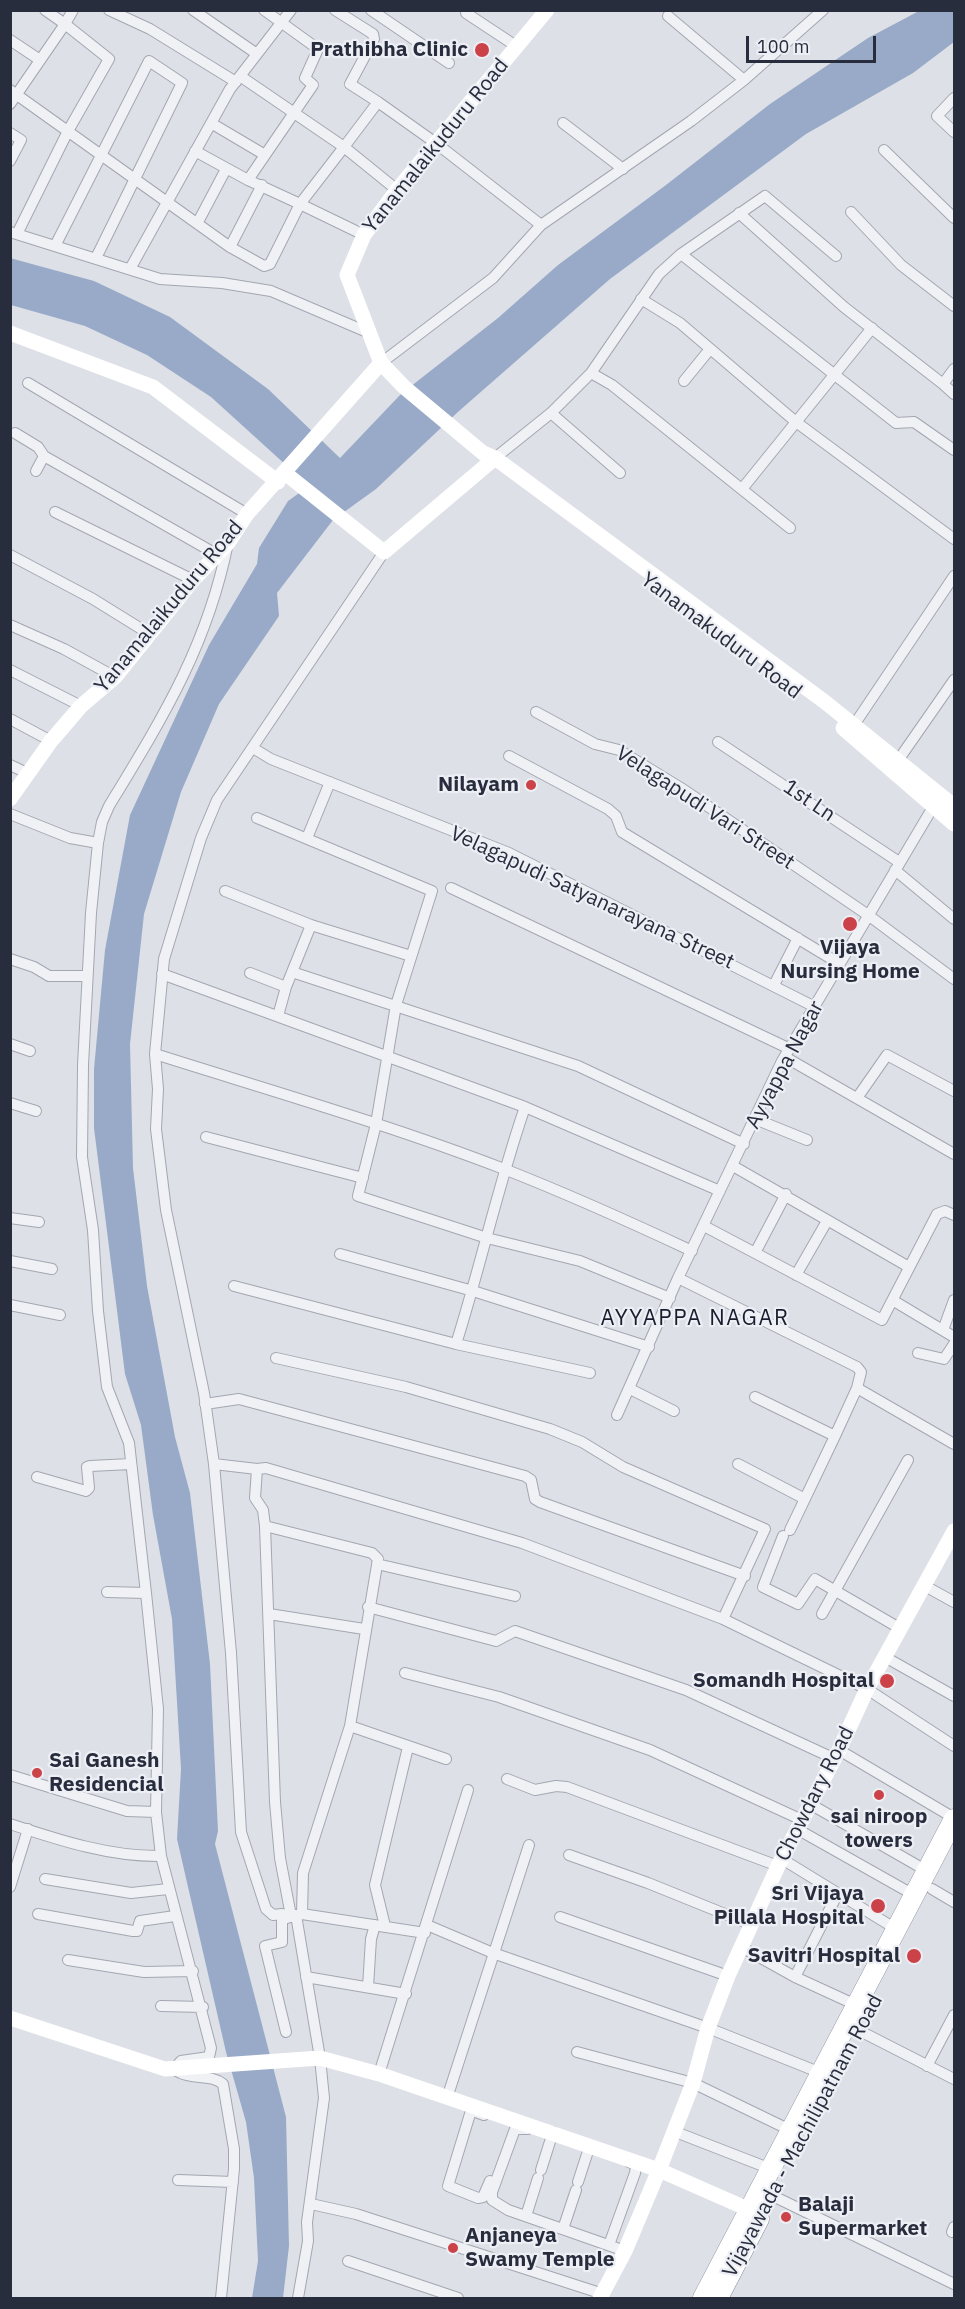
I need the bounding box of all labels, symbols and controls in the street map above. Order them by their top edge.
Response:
scale bar [749,24,880,62]
text: 100 m [757,35,809,58]
place label: Prathibha Clinic [310,37,468,63]
marker: Prathibha Clinic [473,41,491,59]
street label: Yanamalaikuduru Road [358,54,514,238]
street label: Yanamalaikuduru Road [90,516,248,698]
street label: Yanamakuduru Road [636,567,806,705]
street label: Velagapudi Vari Street [611,741,799,875]
place label: Nilayam [438,772,519,798]
street label: 1st Ln [778,774,840,828]
marker: Nilayam [524,778,538,792]
street label: Velagapudi Satyanarayana Street [446,821,738,975]
marker: Vijaya Nursing Home [841,915,859,933]
place label: Vijaya Nursing Home [780,935,920,985]
street label: Ayyappa Nagar [741,997,829,1133]
district label: AYYAPPA NAGAR [600,1306,790,1332]
place label: Somandh Hospital [693,1668,874,1694]
marker: Somandh Hospital [878,1672,896,1690]
street label: Chowdary Road [770,1722,860,1866]
place label: Sai Ganesh Residencial [49,1748,163,1798]
marker: Sai Ganesh Residencial [30,1766,44,1780]
marker: sai niroop towers [872,1788,886,1802]
place label: sai niroop towers [831,1804,927,1854]
place label: Sri Vijaya Pillala Hospital [714,1881,864,1931]
marker: Sri Vijaya Pillala Hospital [869,1897,887,1915]
place label: Savitri Hospital [748,1943,900,1969]
marker: Savitri Hospital [905,1947,923,1965]
street label: Vijayawada - Machilipatnam Road [717,1990,889,2282]
place label: Balaji Supermarket [798,2192,927,2242]
marker: Balaji Supermarket [779,2210,793,2224]
place label: Anjaneya Swamy Temple [465,2223,615,2273]
marker: Anjaneya Swamy Temple [446,2241,460,2255]

